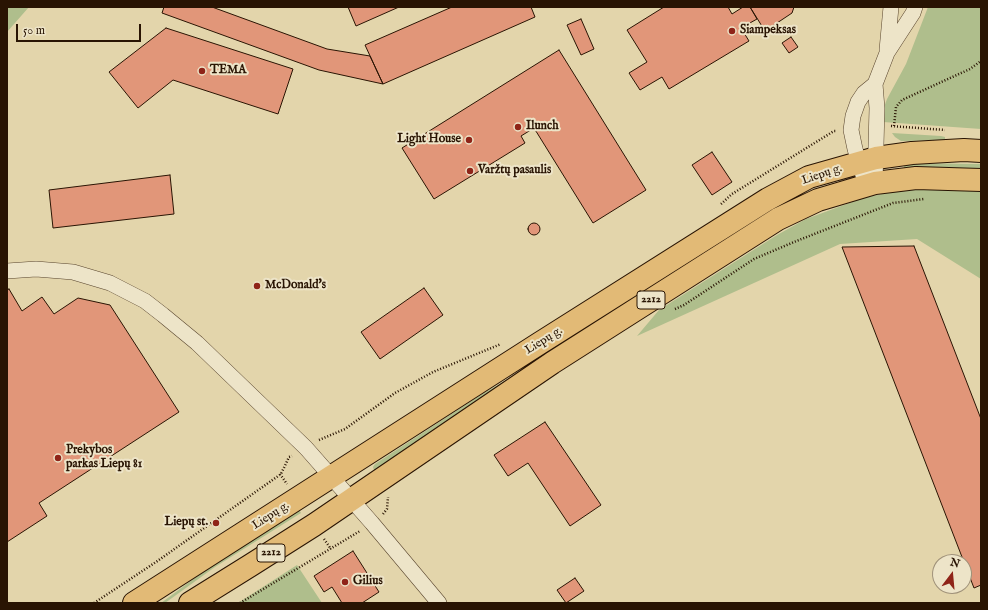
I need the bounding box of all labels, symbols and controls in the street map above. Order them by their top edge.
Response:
scale bar [18,16,143,42]
text: 50 m [23,23,45,38]
place label: Siampeksas [740,24,796,38]
marker: Siampeksas [727,26,737,36]
place label: TEMA [210,64,246,78]
marker: TEMA [197,66,207,76]
place label: Ilunch [526,120,559,134]
marker: Ilunch [513,122,523,132]
place label: Light House [397,133,461,147]
marker: Light House [464,135,474,145]
street label: Liepų g. [800,161,844,189]
place label: Varžtų pasaulis [478,164,551,178]
marker: Varžtų pasaulis [465,166,475,176]
place label: McDonald's [265,279,326,293]
marker: McDonald's [252,281,262,291]
road number: 2212 [637,291,665,309]
street label: Liepų g. [523,324,565,358]
place label: Prekybos parkas Liepų 81 [66,444,142,472]
marker: Prekybos parkas Liepų 81 [53,453,63,463]
street label: Liepų g. [250,499,292,533]
place label: Liepų st. [165,516,208,530]
marker: Liepų st. [211,518,221,528]
road number: 2212 [257,544,285,562]
north arrow [932,554,972,594]
text: N [949,555,962,571]
place label: Gilius [353,575,383,589]
marker: Gilius [340,577,350,587]

